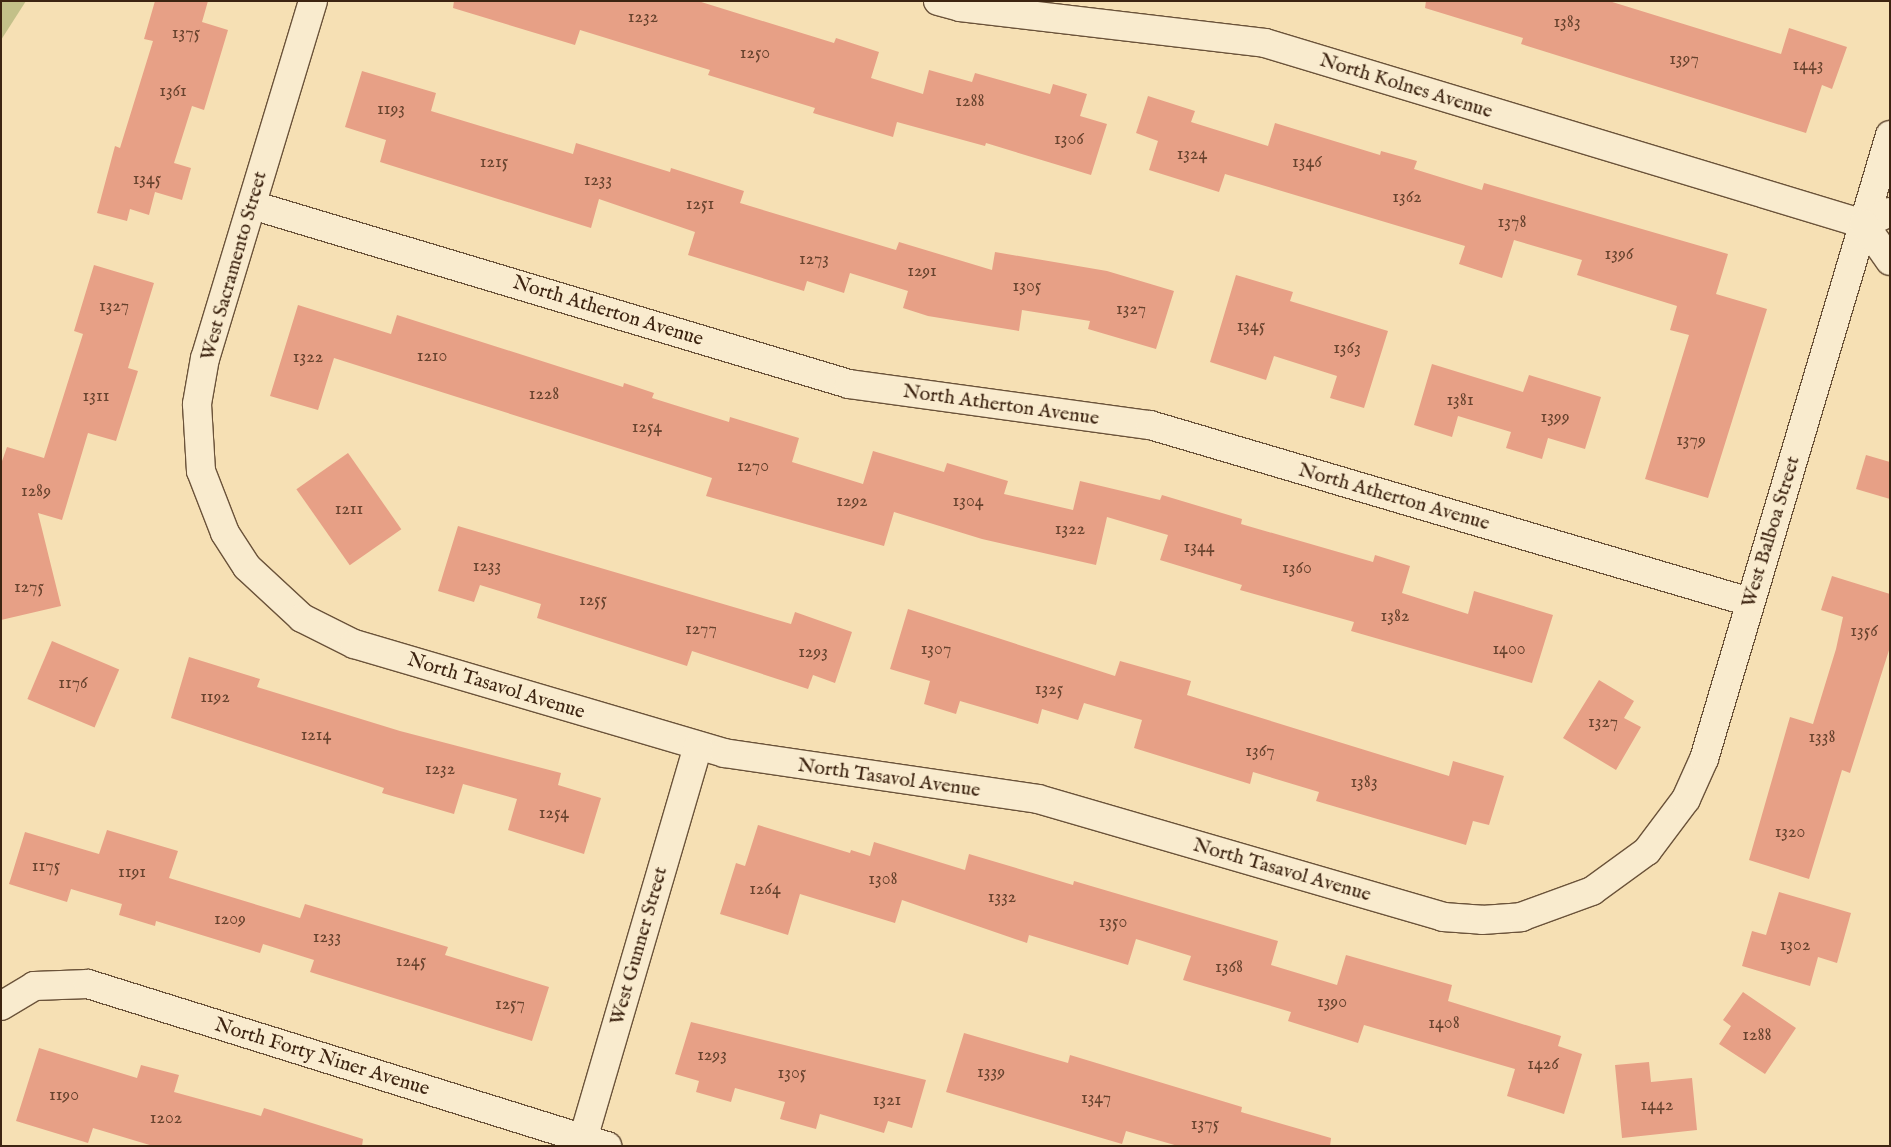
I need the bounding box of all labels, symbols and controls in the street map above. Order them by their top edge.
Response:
house number: 1232 [628,7,658,29]
house number: 1383 [1553,12,1581,34]
house number: 1375 [172,23,200,45]
house number: 1250 [740,43,770,65]
street label: North Kolnes Avenue [1317,48,1495,124]
house number: 1397 [1669,49,1699,71]
house number: 1443 [1792,55,1824,77]
house number: 1361 [159,81,187,103]
house number: 1288 [955,91,985,113]
house number: 1193 [377,99,405,121]
house number: 1306 [1054,129,1084,151]
house number: 1324 [1177,144,1207,166]
house number: 1215 [480,152,508,174]
house number: 1346 [1292,152,1322,174]
house number: 1345 [133,169,161,191]
street label: West Sacramento Street [195,169,273,363]
house number: 1233 [584,170,612,192]
house number: 1362 [1392,187,1422,209]
house number: 1251 [686,194,714,216]
house number: 1378 [1498,212,1526,234]
house number: 1396 [1605,244,1633,266]
house number: 1273 [799,249,829,271]
house number: 1291 [907,261,937,283]
street label: North Atherton Avenue [510,271,706,351]
house number: 1305 [1013,276,1041,298]
house number: 1327 [99,296,129,318]
house number: 1327 [1116,299,1146,321]
house number: 1345 [1237,316,1265,338]
house number: 1363 [1333,338,1361,360]
house number: 1210 [417,346,447,368]
house number: 1322 [293,347,323,369]
street label: North Atherton Avenue [901,379,1101,431]
house number: 1228 [529,384,559,406]
house number: 1311 [83,386,109,408]
house number: 1381 [1446,390,1474,412]
house number: 1399 [1540,407,1570,429]
house number: 1254 [632,417,662,439]
house number: 1379 [1676,430,1706,452]
street label: West Balboa Street [1737,453,1805,611]
house number: 1270 [737,456,769,478]
street label: North Atherton Avenue [1296,458,1492,536]
house number: 1289 [21,481,51,503]
house number: 1292 [836,491,868,513]
house number: 1304 [952,491,984,513]
house number: 1211 [335,499,363,521]
house number: 1322 [1055,519,1085,541]
house number: 1344 [1183,537,1215,559]
house number: 1233 [473,556,501,578]
house number: 1360 [1282,558,1312,580]
house number: 1275 [14,577,44,599]
house number: 1255 [579,590,607,612]
house number: 1382 [1381,606,1409,628]
house number: 1277 [685,619,717,641]
house number: 1356 [1850,621,1878,643]
house number: 1307 [921,639,951,661]
house number: 1400 [1492,639,1526,661]
house number: 1293 [798,642,828,664]
street label: North Tasavol Avenue [404,648,588,724]
house number: 1176 [58,673,88,695]
house number: 1325 [1035,679,1063,701]
house number: 1192 [200,687,230,709]
house number: 1327 [1588,712,1618,734]
house number: 1214 [301,725,331,747]
house number: 1338 [1808,727,1836,749]
house number: 1367 [1245,741,1275,763]
street label: North Tasavol Avenue [796,753,982,803]
house number: 1232 [425,759,455,781]
house number: 1383 [1350,772,1378,794]
house number: 1254 [539,803,569,825]
house number: 1320 [1775,822,1805,844]
street label: North Tasavol Avenue [1190,833,1374,907]
house number: 1175 [32,856,60,878]
house number: 1191 [118,862,146,884]
street label: West Gunner Street [605,864,673,1028]
house number: 1308 [868,869,898,891]
house number: 1264 [749,879,781,901]
house number: 1332 [988,887,1016,909]
house number: 1209 [214,909,246,931]
house number: 1350 [1099,912,1127,934]
house number: 1233 [313,927,341,949]
house number: 1302 [1780,935,1810,957]
house number: 1245 [396,951,426,973]
house number: 1368 [1215,957,1243,979]
house number: 1390 [1317,992,1347,1014]
house number: 1257 [495,994,525,1016]
street label: North Forty Niner Avenue [212,1013,432,1101]
house number: 1408 [1428,1013,1460,1035]
house number: 1288 [1742,1025,1772,1047]
house number: 1293 [697,1045,727,1067]
house number: 1426 [1527,1054,1559,1076]
house number: 1339 [977,1062,1005,1084]
house number: 1305 [778,1063,806,1085]
house number: 1190 [49,1085,79,1107]
house number: 1347 [1081,1088,1111,1110]
house number: 1321 [873,1090,901,1112]
house number: 1442 [1641,1095,1673,1117]
house number: 1202 [150,1108,182,1130]
house number: 1375 [1191,1114,1219,1136]

